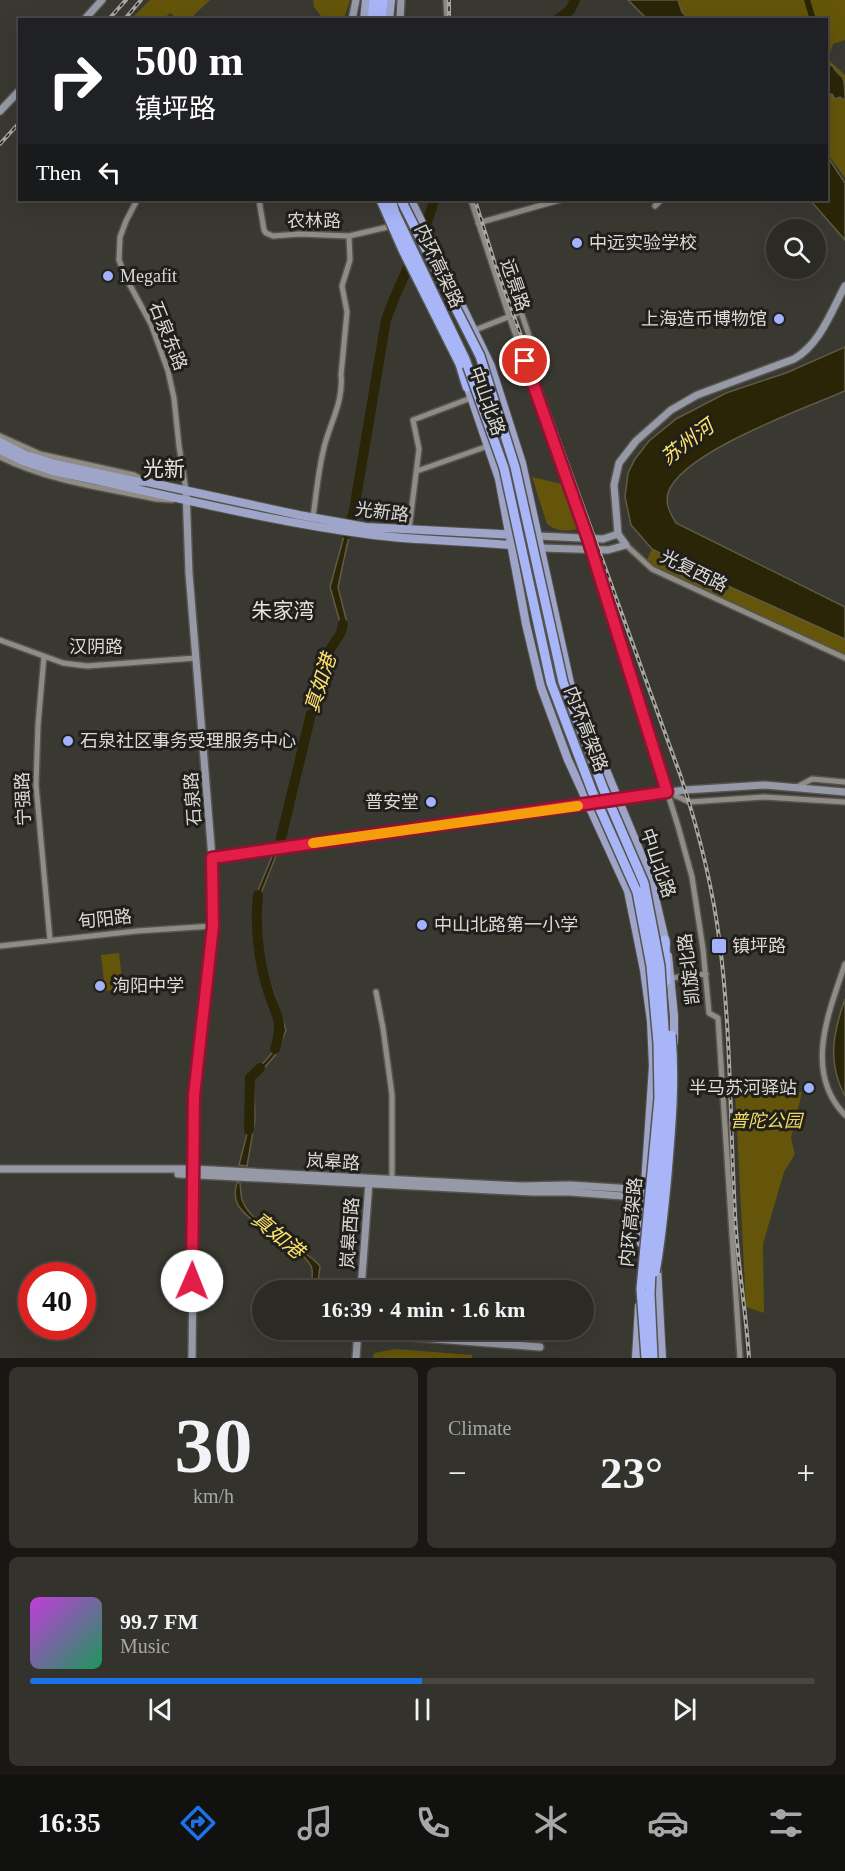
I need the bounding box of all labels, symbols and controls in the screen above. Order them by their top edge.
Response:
text: 500 m [135,38,244,84]
icon: right [36,42,114,120]
text: 镇坪路 [135,94,216,124]
icon: left [93,156,126,189]
text: Then [36,160,81,185]
street label: 农林路 [287,211,341,231]
map controls [766,219,826,279]
button: search [766,219,826,279]
street label: 内环高架路 [411,221,467,311]
place label: 中远实验学校 [589,233,697,253]
marker: 中远实验学校 [570,236,584,250]
street label: 远景路 [497,256,533,314]
place label: Megafit [120,266,177,286]
marker: Megafit [101,269,115,283]
street label: 石泉东路 [145,299,191,373]
place label: 上海造币博物馆 [641,309,767,329]
marker: 上海造币博物馆 [772,312,786,326]
pin [499,335,550,386]
icon: arrive [508,344,541,377]
street label: 中山北路 [465,364,509,438]
water label: 苏州河 [656,413,721,469]
district label: 光新 [143,457,185,481]
street label: 光新路 [354,499,410,525]
street label: 光复西路 [657,546,731,596]
district label: 朱家湾 [252,599,315,623]
street label: 汉阴路 [69,637,123,657]
water label: 真如港 [300,648,341,715]
street label: 内环高架路 [561,683,611,775]
place label: 石泉社区事务受理服务中心 [80,731,296,751]
marker: 石泉社区事务受理服务中心 [61,734,75,748]
street label: 石泉路 [181,771,205,827]
street label: 宁强路 [12,772,34,826]
place label: 普安堂 [365,792,419,812]
marker: 普安堂 [424,795,438,809]
street label: 中山北路 [637,826,679,900]
street label: 旬阳路 [77,906,133,932]
place label: 中山北路第一小学 [434,915,578,935]
marker: 中山北路第一小学 [415,918,429,932]
street label: 凯旋北路 [675,932,703,1006]
place label: 镇坪路 [732,936,786,956]
marker: 镇坪路 [710,937,728,955]
place label: 洵阳中学 [112,976,184,996]
marker: 洵阳中学 [93,979,107,993]
place label: 半马苏河驿站 [689,1078,797,1098]
marker: 半马苏河驿站 [802,1081,816,1095]
park label: 普陀公园 [730,1111,805,1131]
street label: 岚皋路 [306,1151,360,1173]
street label: 内环高架路 [616,1176,646,1268]
street label: 岚皋西路 [338,1196,362,1270]
water label: 真如港 [248,1208,311,1264]
position arrow [160,1249,224,1313]
speed limit sign: 40 [18,1262,96,1340]
text: 16:39 · 4 min · 1.6 km [321,1297,525,1322]
text: 30 [175,1402,253,1489]
text: Climate [448,1417,511,1439]
text: 23° [600,1448,663,1498]
text: − [448,1455,467,1491]
text: + [796,1455,815,1491]
text: km/h [193,1485,234,1507]
text: 99.7 FM [120,1609,198,1634]
text: Music [120,1635,170,1657]
icon: previous [144,1693,177,1726]
icon: pause [406,1693,439,1726]
icon: next [668,1693,701,1726]
icon: directions [177,1802,219,1844]
icon: music [294,1802,336,1844]
icon: phone [412,1802,454,1844]
icon: climate [530,1802,572,1844]
icon: car [647,1802,689,1844]
icon: filters [765,1802,807,1844]
text: 16:35 [38,1808,101,1838]

